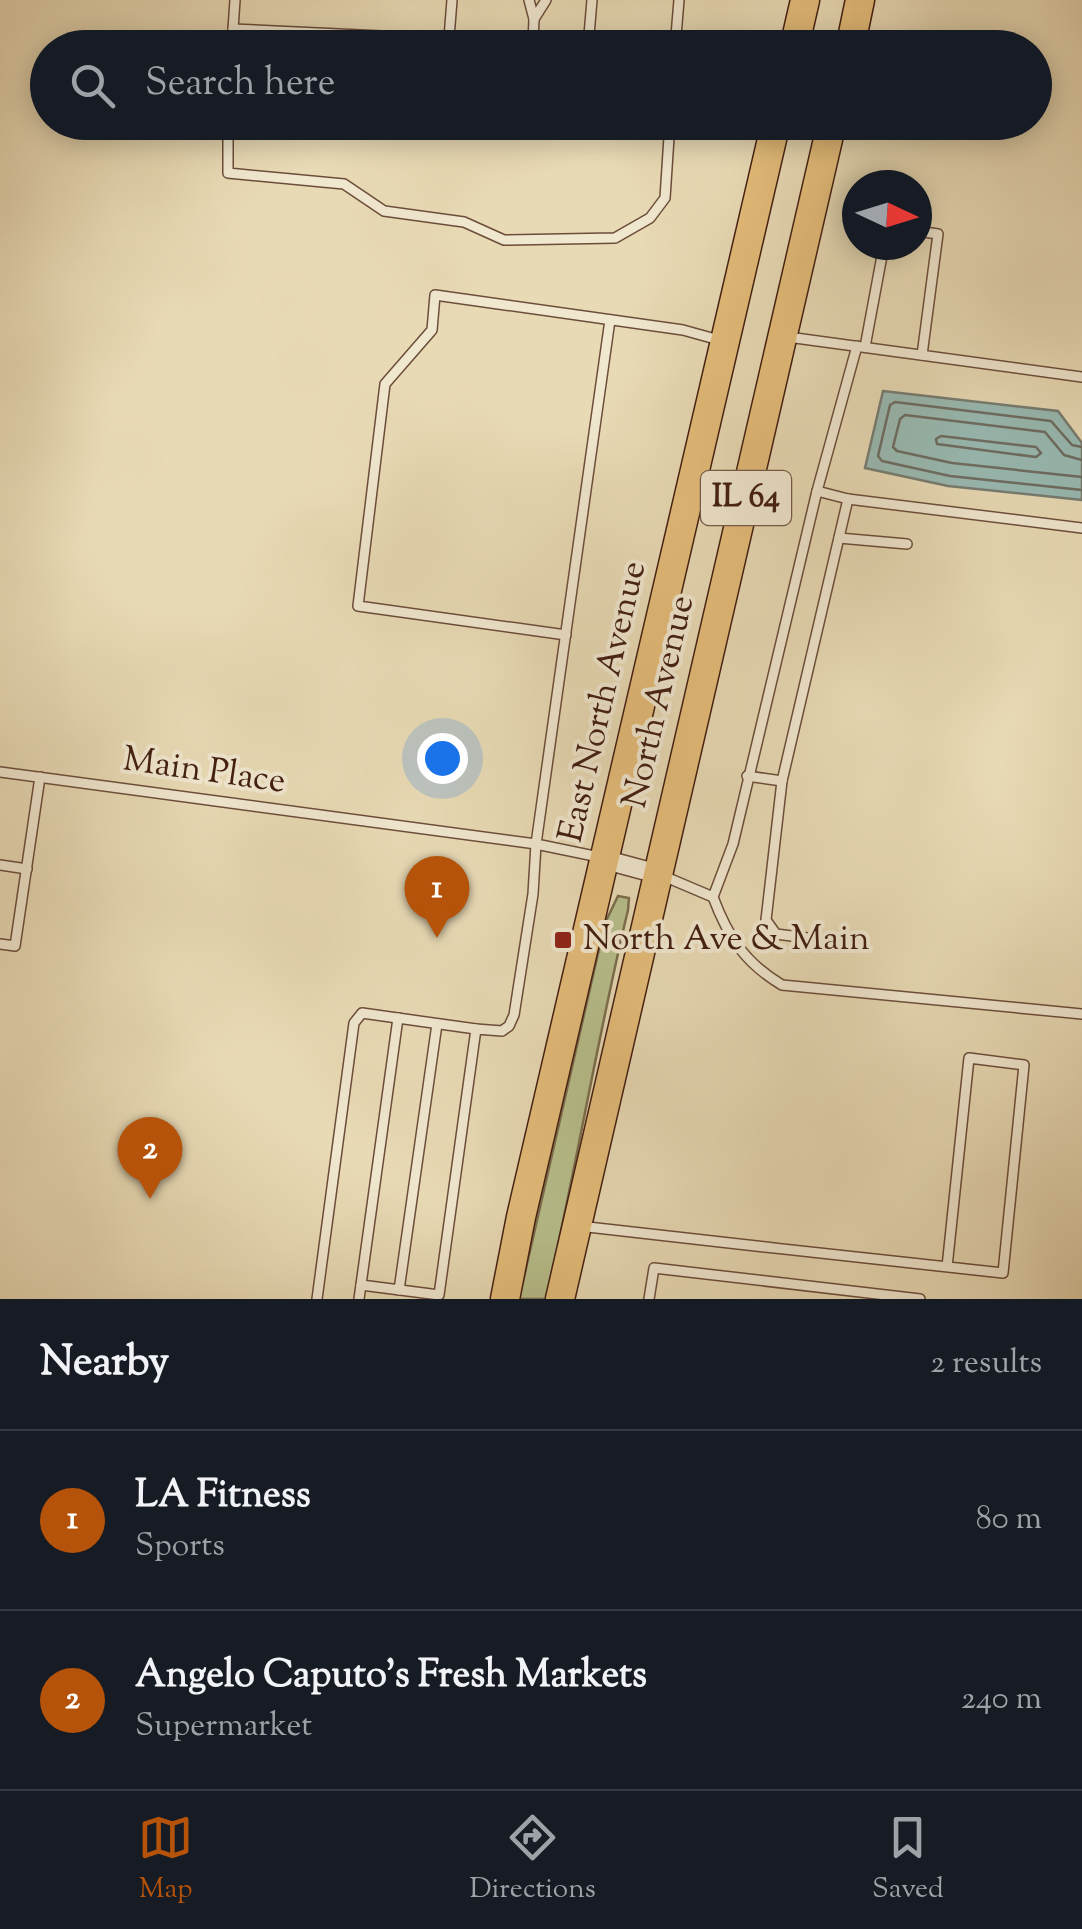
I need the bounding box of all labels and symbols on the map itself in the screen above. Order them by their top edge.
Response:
north arrow [842,170,932,260]
road number: IL 64 [701,471,791,525]
street label: East North Avenue [547,556,661,848]
street label: North Avenue [611,591,709,813]
your location [417,733,468,784]
street label: Main Place [119,735,289,809]
pin: 1 [404,856,470,938]
place label: North Ave & Main [583,915,870,966]
marker: North Ave & Main [552,929,574,951]
pin: 2 [118,1116,182,1199]

